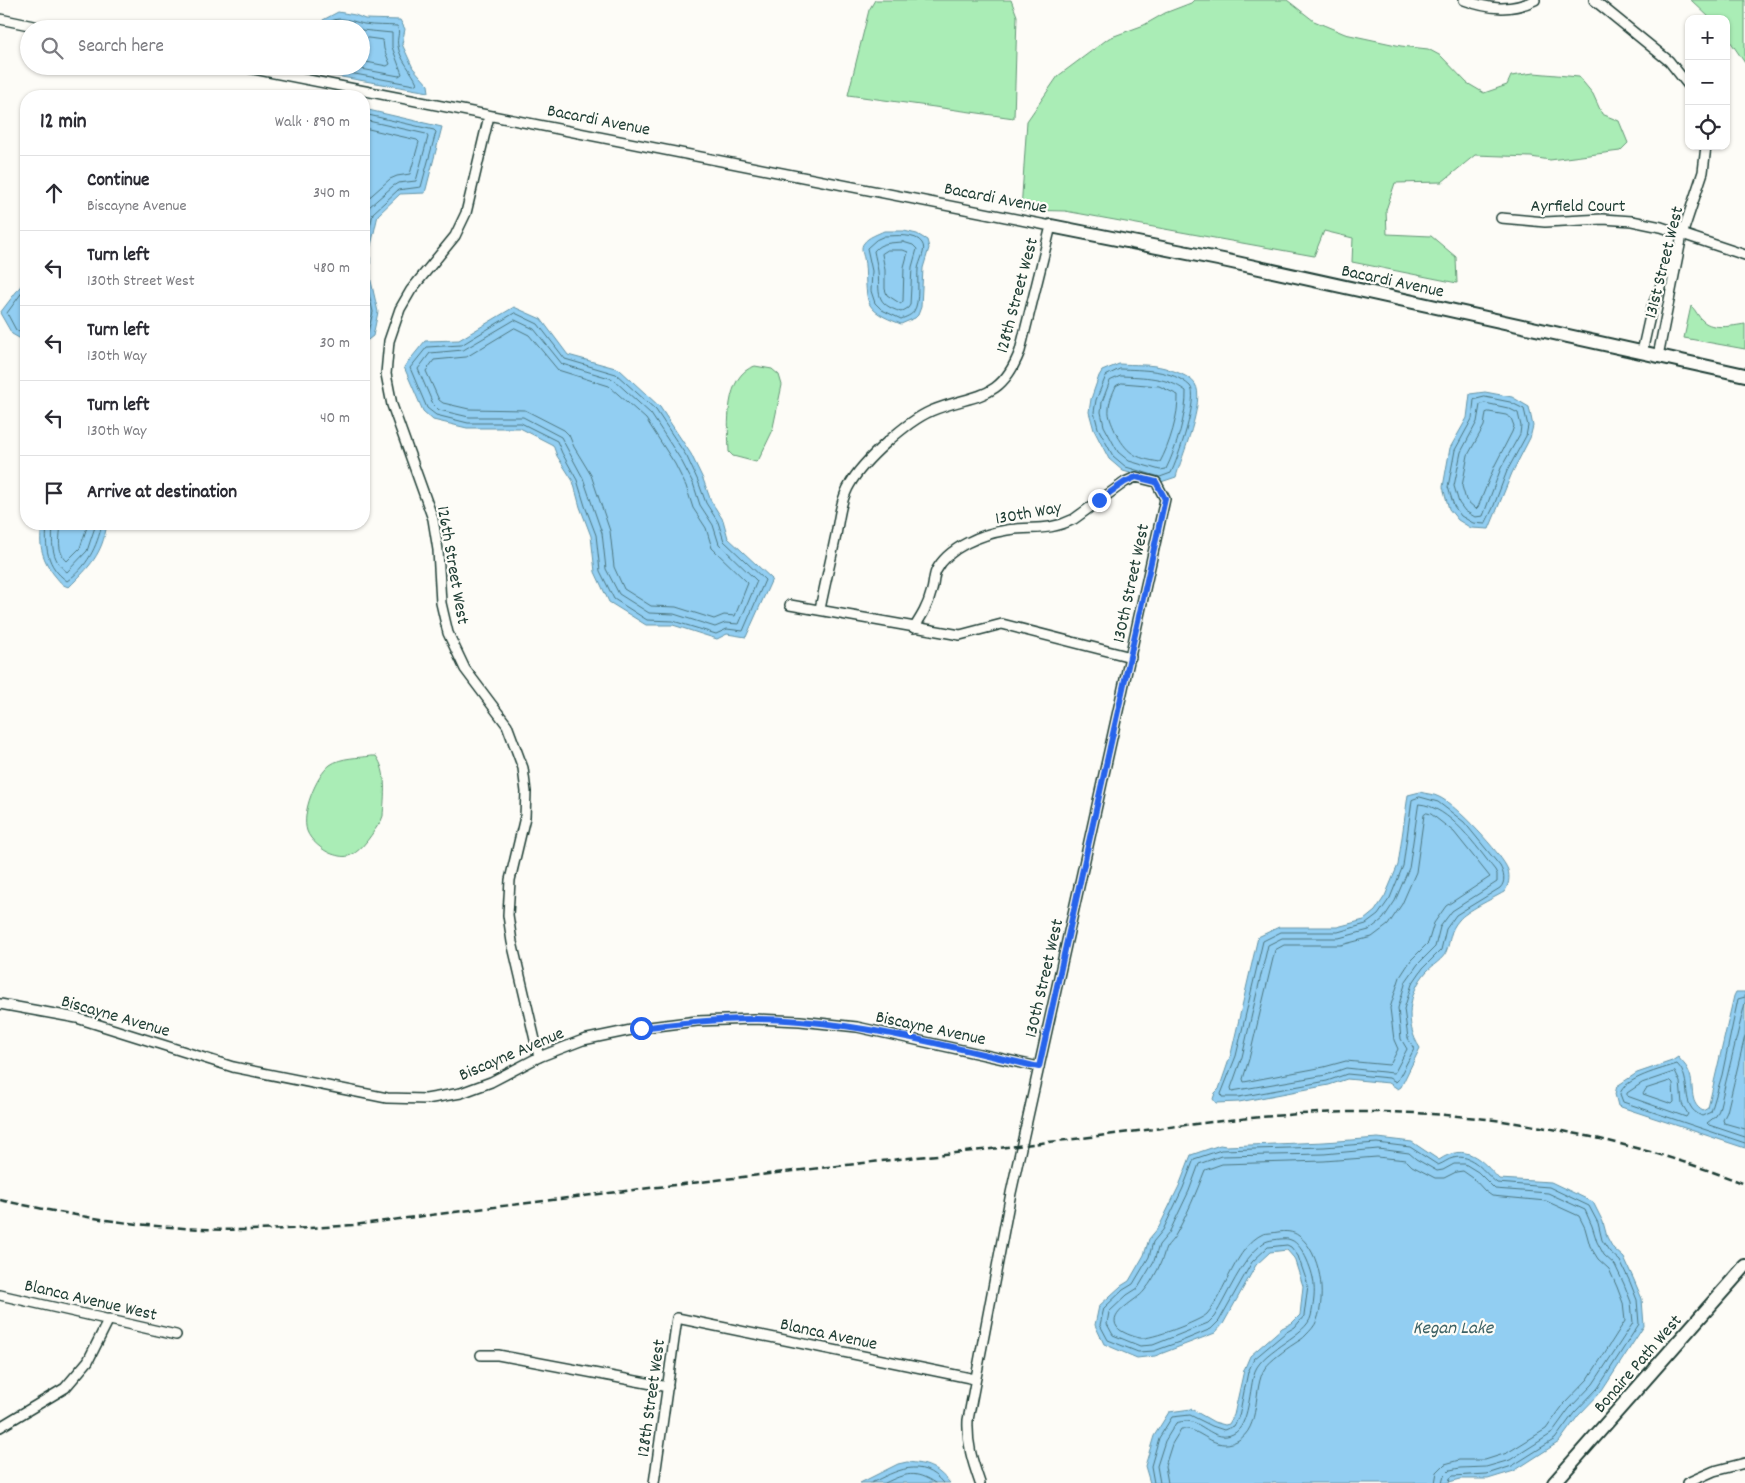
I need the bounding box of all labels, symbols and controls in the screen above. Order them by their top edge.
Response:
map controls [1685,15,1730,150]
button: + [1685,15,1730,60]
search box [20,20,370,75]
icon: search [38,34,66,62]
text: Search here [78,34,164,61]
button: − [1685,60,1730,105]
street label: Bacardi Avenue [545,99,652,144]
button: locate [1685,105,1730,150]
text: 12 min [40,108,87,138]
text: Walk · 890 m [275,111,350,134]
text: Continue [87,168,149,195]
street label: Bacardi Avenue [942,177,1049,222]
icon: ahead [40,179,68,207]
text: 340 m [313,182,350,205]
text: Biscayne Avenue [87,195,187,218]
street label: Ayrfield Court [1531,195,1626,220]
street label: 131st Street West [1639,204,1691,321]
street label: 128th Street West [991,235,1046,356]
text: Turn left [87,243,150,270]
icon: left [40,254,68,282]
text: 480 m [314,257,350,280]
street label: Bacardi Avenue [1339,259,1446,306]
text: 130th Street West [87,270,195,293]
text: Turn left [87,318,150,345]
icon: left [40,329,68,357]
text: 30 m [320,332,350,355]
text: 130th Way [87,345,146,368]
text: Turn left [87,393,150,420]
icon: left [40,404,68,432]
text: 40 m [320,407,350,430]
text: 130th Way [87,420,146,443]
icon: arrive [40,479,68,507]
text: Arrive at destination [87,480,237,507]
route end [1088,489,1111,512]
street label: 130th Way [993,496,1064,533]
street label: 126th Street West [429,504,474,627]
street label: 130th Street West [1108,521,1157,645]
street label: 130th Street West [1020,916,1071,1040]
street label: Biscayne Avenue [58,990,173,1045]
street label: Biscayne Avenue [873,1006,988,1053]
route start [630,1017,653,1040]
street label: Biscayne Avenue [456,1022,568,1089]
street label: Blanca Avenue West [22,1274,159,1329]
street label: Bonaire Path West [1589,1310,1689,1419]
street label: Blanca Avenue [778,1313,879,1358]
water label: Kegan Lake [1413,1316,1495,1343]
street label: 128th Street West [632,1338,673,1459]

